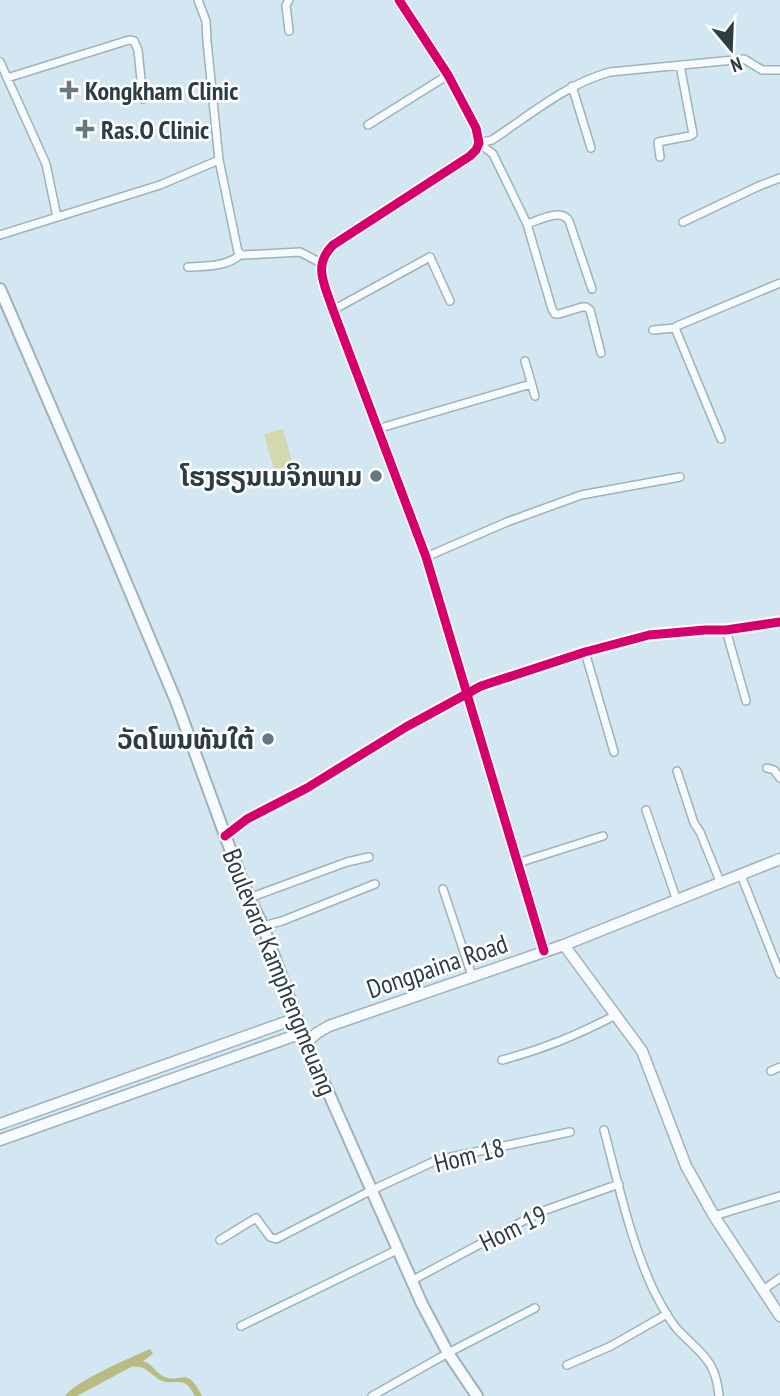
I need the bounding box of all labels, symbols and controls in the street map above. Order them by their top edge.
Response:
north arrow [696,14,766,84]
text: N [728,52,745,78]
place label: Kongkham Clinic [85,74,238,107]
marker: Kongkham Clinic [59,80,79,100]
place label: Ras.O Clinic [101,113,209,146]
marker: Ras.O Clinic [75,119,95,139]
place label: ໂຮງຮຽນເມຈິກພາມ [179,460,362,493]
marker: ໂຮງຮຽນເມຈິກພາມ [368,468,384,484]
place label: ວັດໂພນທັນໃຕ້ [117,723,254,756]
marker: ວັດໂພນທັນໃຕ້ [260,731,276,747]
street label: Boulevard Kamphengmeuang [215,844,345,1100]
street label: Dongpaina Road [362,927,512,1005]
street label: Hom 18 [431,1130,507,1180]
street label: Hom 19 [474,1198,552,1258]

